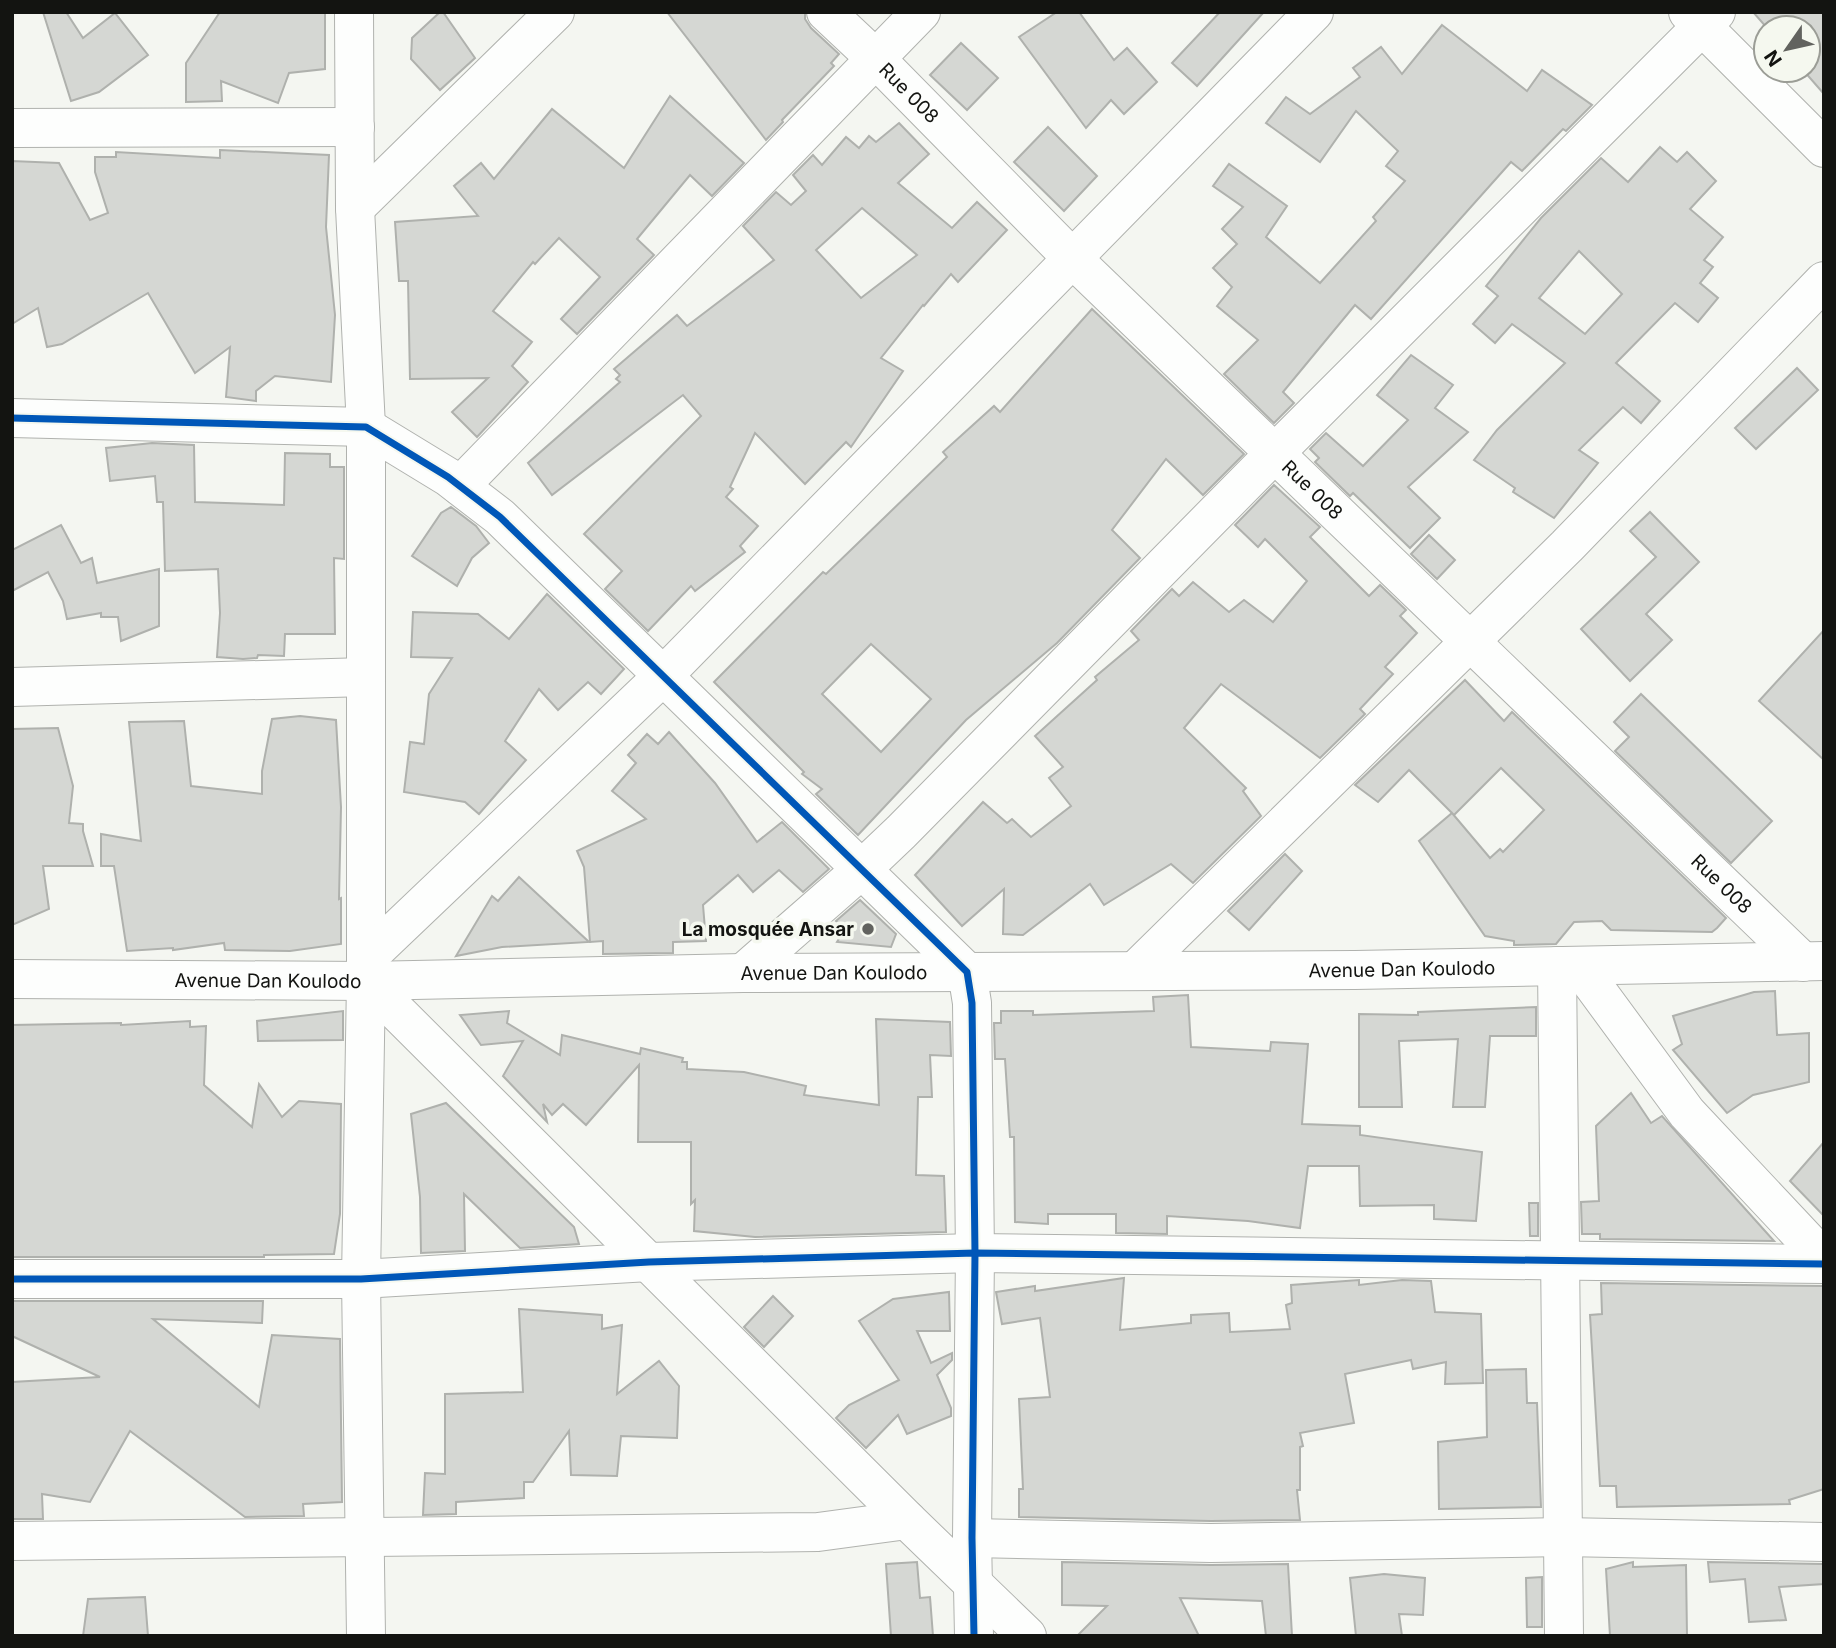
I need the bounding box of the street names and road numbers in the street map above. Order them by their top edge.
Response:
street label: Rue 008 [874,58,944,128]
street label: Rue 008 [1277,455,1348,524]
street label: Rue 008 [1687,849,1757,918]
street label: Avenue Dan Koulodo [1308,956,1496,982]
street label: Avenue Dan Koulodo [740,961,927,985]
street label: Avenue Dan Koulodo [175,968,361,992]

